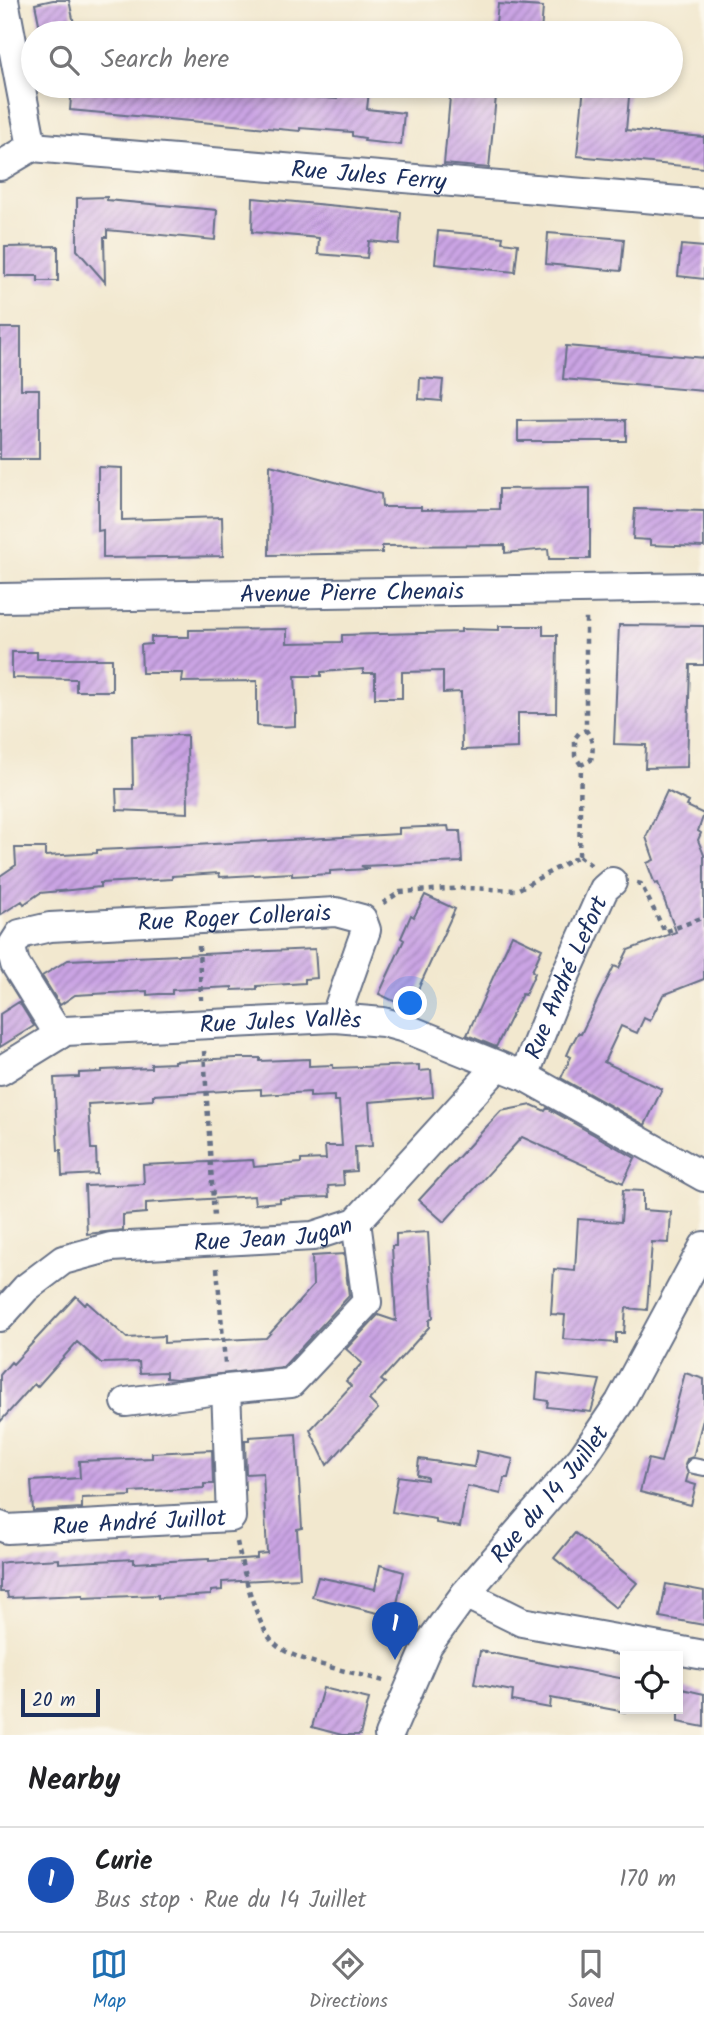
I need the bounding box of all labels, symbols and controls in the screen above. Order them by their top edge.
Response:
search box [21,21,683,98]
text: Search here [101,39,229,81]
icon: search [45,41,83,79]
street label: Rue Jules Ferry [289,151,449,203]
street label: Avenue Pierre Chenais [240,573,464,615]
street label: Rue André Lefort [515,889,620,1065]
street label: Rue Roger Collerais [137,894,332,943]
your location [393,986,427,1020]
street label: Rue Jules Vallès [199,1000,363,1045]
street label: Rue Jean Jugan [193,1206,358,1263]
street label: Rue du 14 Juillet [481,1417,620,1573]
street label: Rue André Juillot [51,1499,228,1548]
pin: 1 [372,1602,418,1660]
map controls [620,1651,683,1714]
button: locate [620,1651,683,1714]
scale bar [21,1686,100,1718]
text: 20 m [32,1686,75,1716]
text: Nearby [28,1757,120,1805]
text: Curie [95,1841,153,1883]
text: 1 [48,1862,54,1898]
text: 170 m [619,1862,676,1898]
text: Bus stop · Rue du 14 Juillet [95,1883,367,1919]
tab: Map [90,1945,128,2017]
tab: Directions [309,1945,388,2017]
tab: Saved [569,1945,614,2017]

